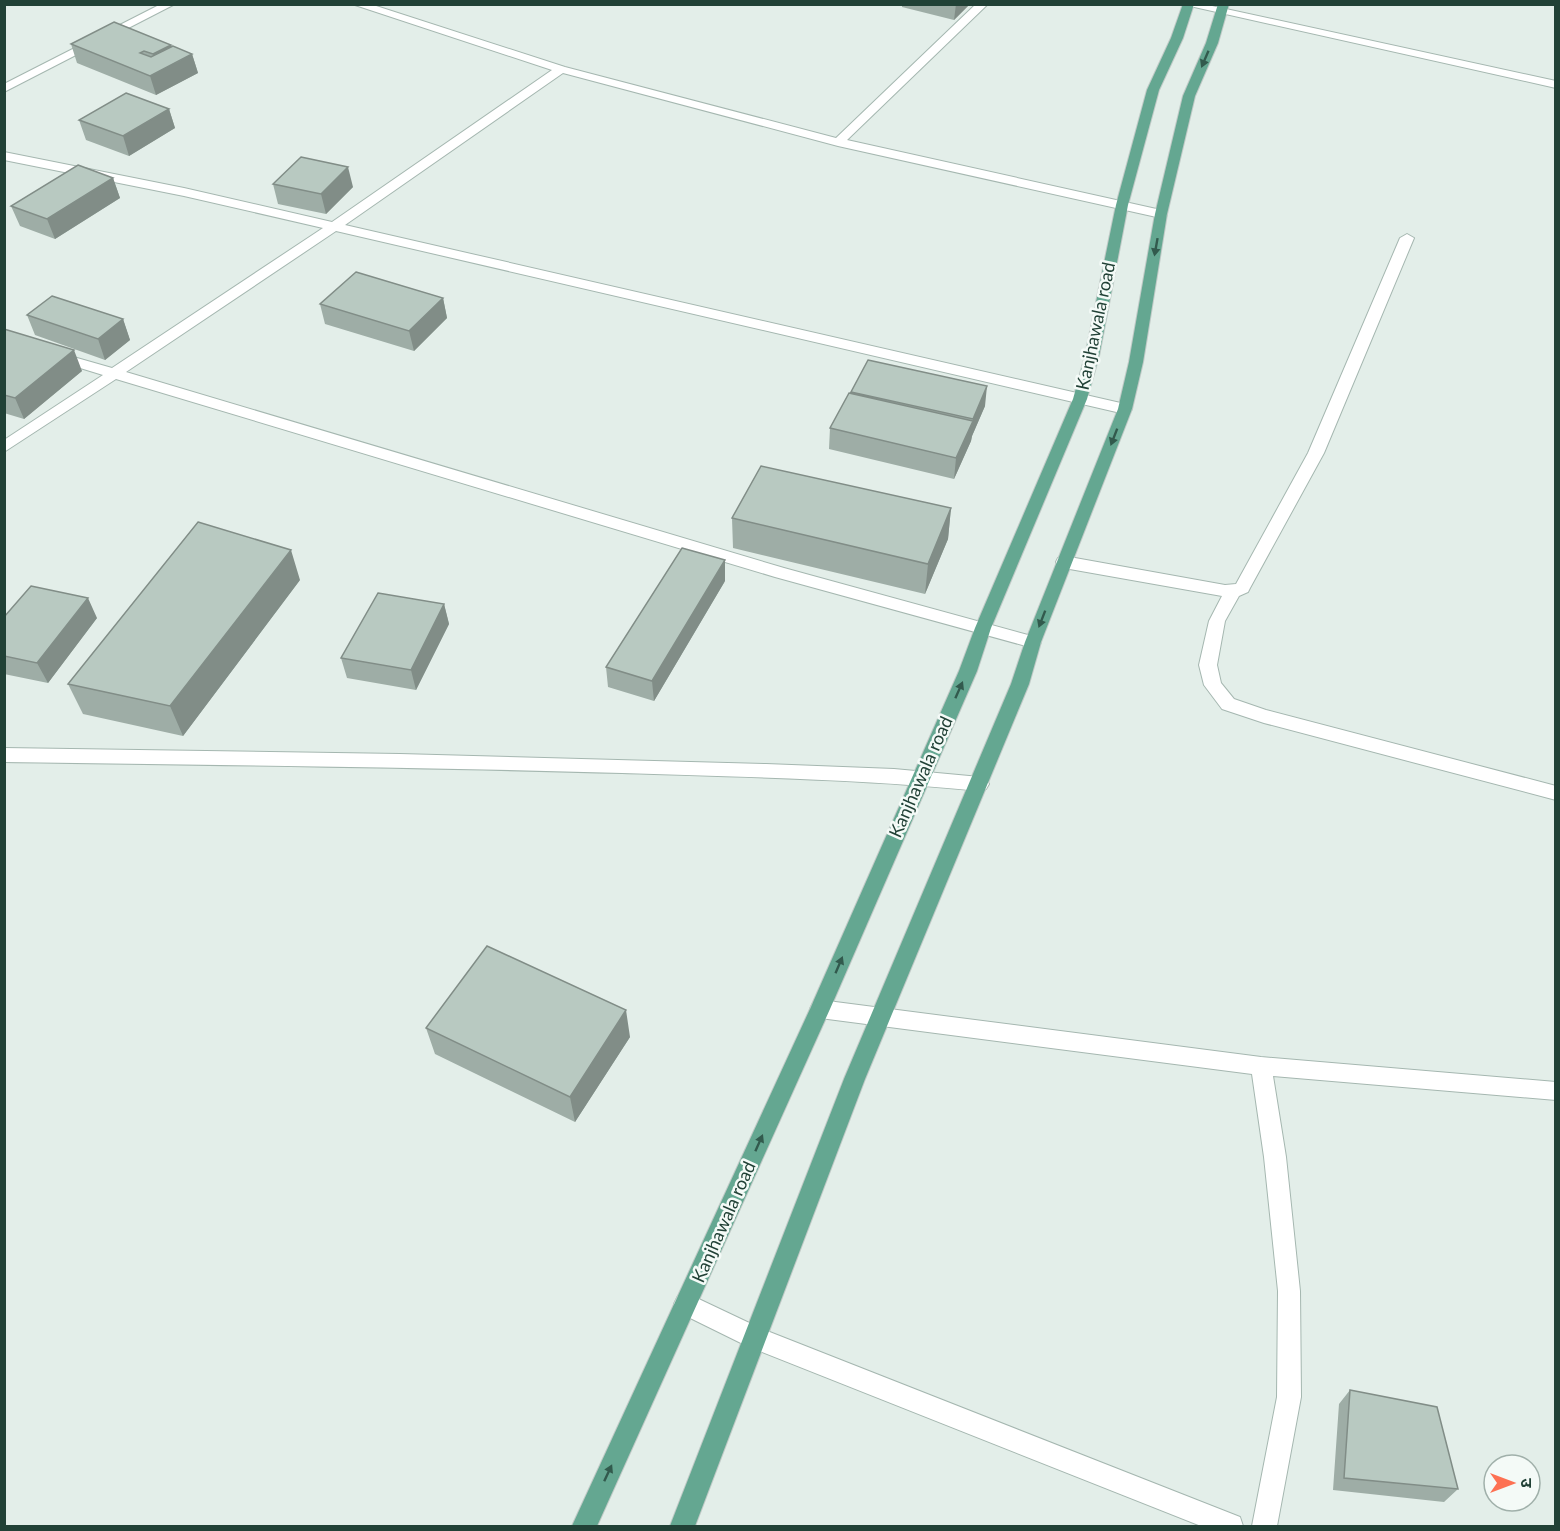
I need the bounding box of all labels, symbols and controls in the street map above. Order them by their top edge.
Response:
one-way arrow [1200,51,1210,69]
one-way arrow [1151,238,1160,257]
street label: Kanjhawala road [1071,260,1119,392]
one-way arrow [1109,429,1119,447]
one-way arrow [1037,610,1047,628]
one-way arrow [954,681,964,699]
street label: Kanjhawala road [884,713,957,841]
one-way arrow [834,956,844,974]
one-way arrow [755,1135,764,1152]
street label: Kanjhawala road [687,1158,760,1286]
north arrow [1482,1453,1542,1513]
one-way arrow [604,1465,613,1482]
text: उ [1518,1478,1537,1488]

